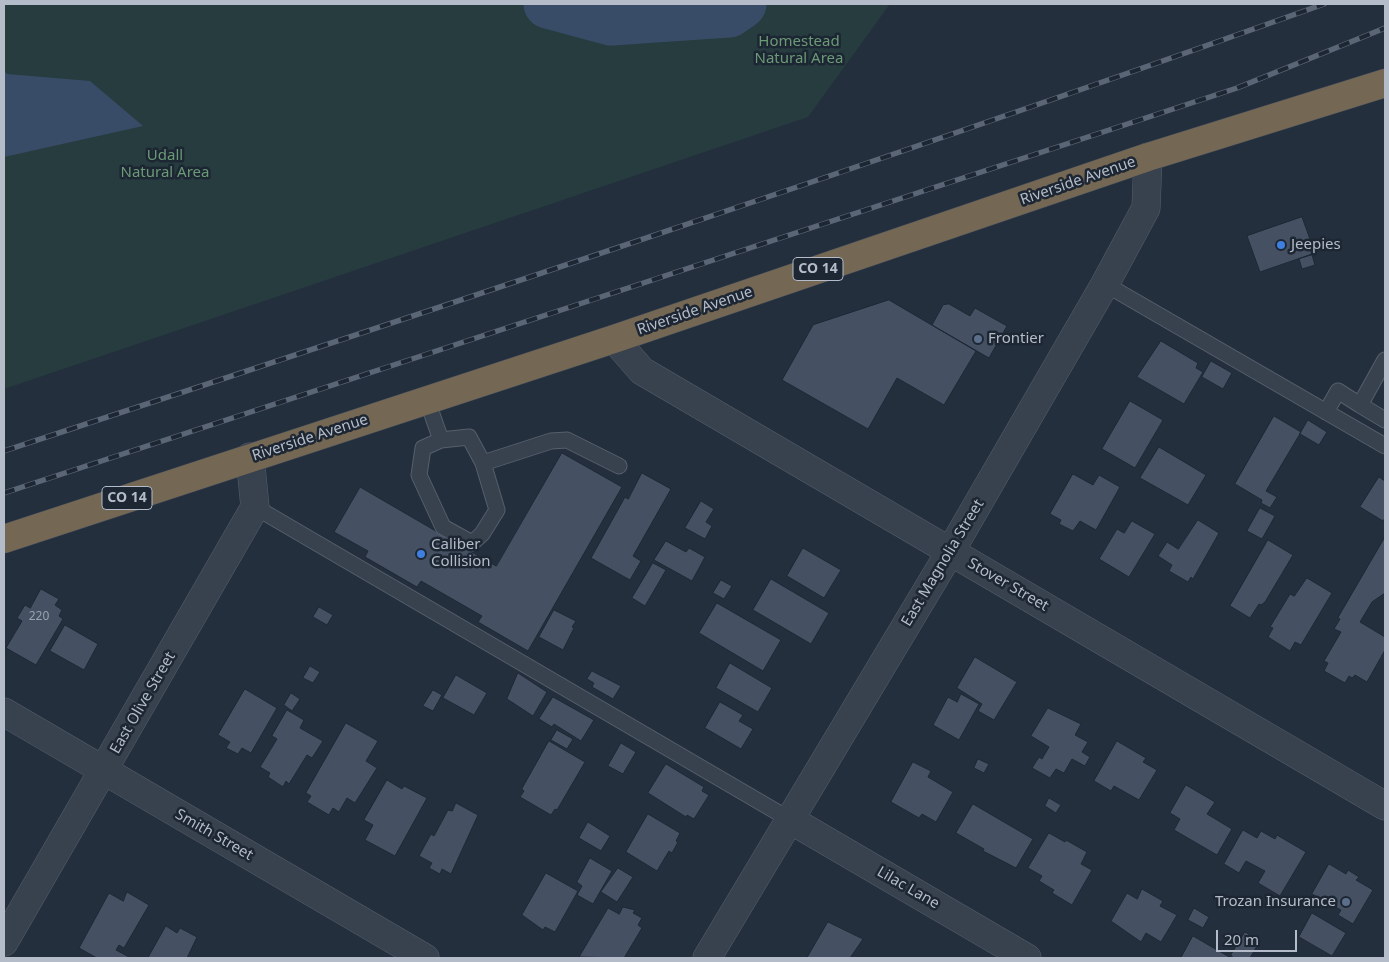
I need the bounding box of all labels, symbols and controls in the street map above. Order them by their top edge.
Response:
park label: Homestead Natural Area [755,33,843,68]
park label: Udall Natural Area [121,147,209,182]
street label: Riverside Avenue [1018,153,1138,209]
place label: Jeepies [1291,236,1341,254]
marker: Jeepies [1275,239,1287,251]
road number: CO 14 [793,258,843,280]
street label: Riverside Avenue [635,283,755,339]
place label: Frontier [988,330,1044,348]
marker: Frontier [972,333,984,345]
street label: Riverside Avenue [250,411,370,465]
road number: CO 14 [102,486,152,509]
street label: East Magnolia Street [898,496,988,630]
place label: Caliber Collision [431,536,491,571]
marker: Caliber Collision [415,548,427,560]
street label: Stover Street [964,555,1052,615]
house number: 220 [29,610,49,624]
street label: East Olive Street [107,649,179,757]
street label: Smith Street [172,806,256,864]
street label: Lilac Lane [874,863,942,913]
place label: Trozan Insurance [1215,893,1336,911]
marker: Trozan Insurance [1340,896,1352,908]
scale bar [1219,920,1300,952]
text: 20 m [1224,929,1259,949]

